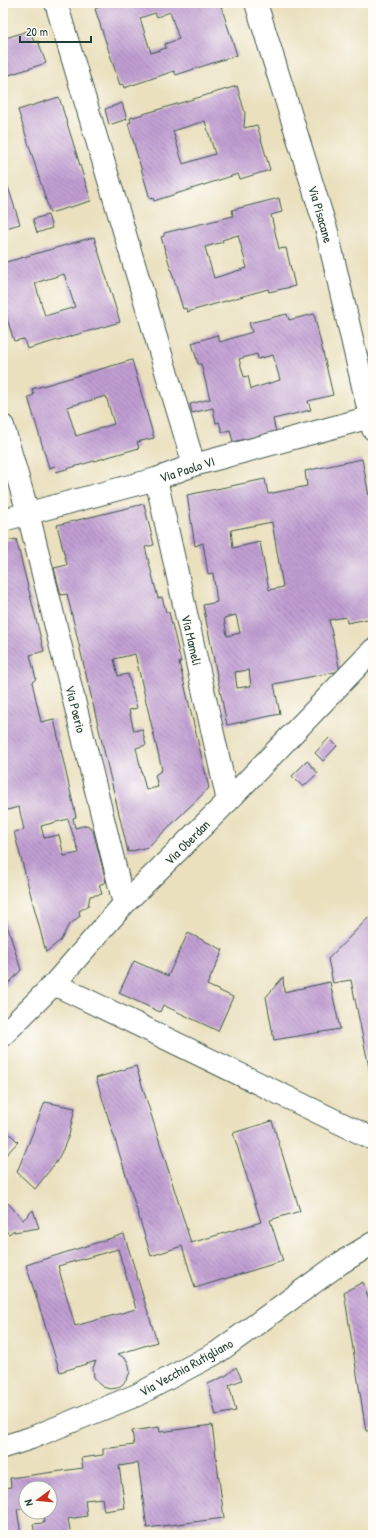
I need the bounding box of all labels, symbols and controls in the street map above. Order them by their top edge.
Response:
scale bar [20,18,91,44]
text: 20 m [26,23,48,40]
street label: Via Pisacane [304,183,338,245]
street label: Via Paolo VI [157,452,217,486]
street label: Via Mameli [177,613,207,667]
street label: Via Poerio [61,683,91,735]
street label: Via Oberdan [160,815,214,869]
street label: Via Vecchia Rutigliano [136,1334,236,1400]
north arrow [18,1480,58,1520]
text: N [21,1498,36,1508]

